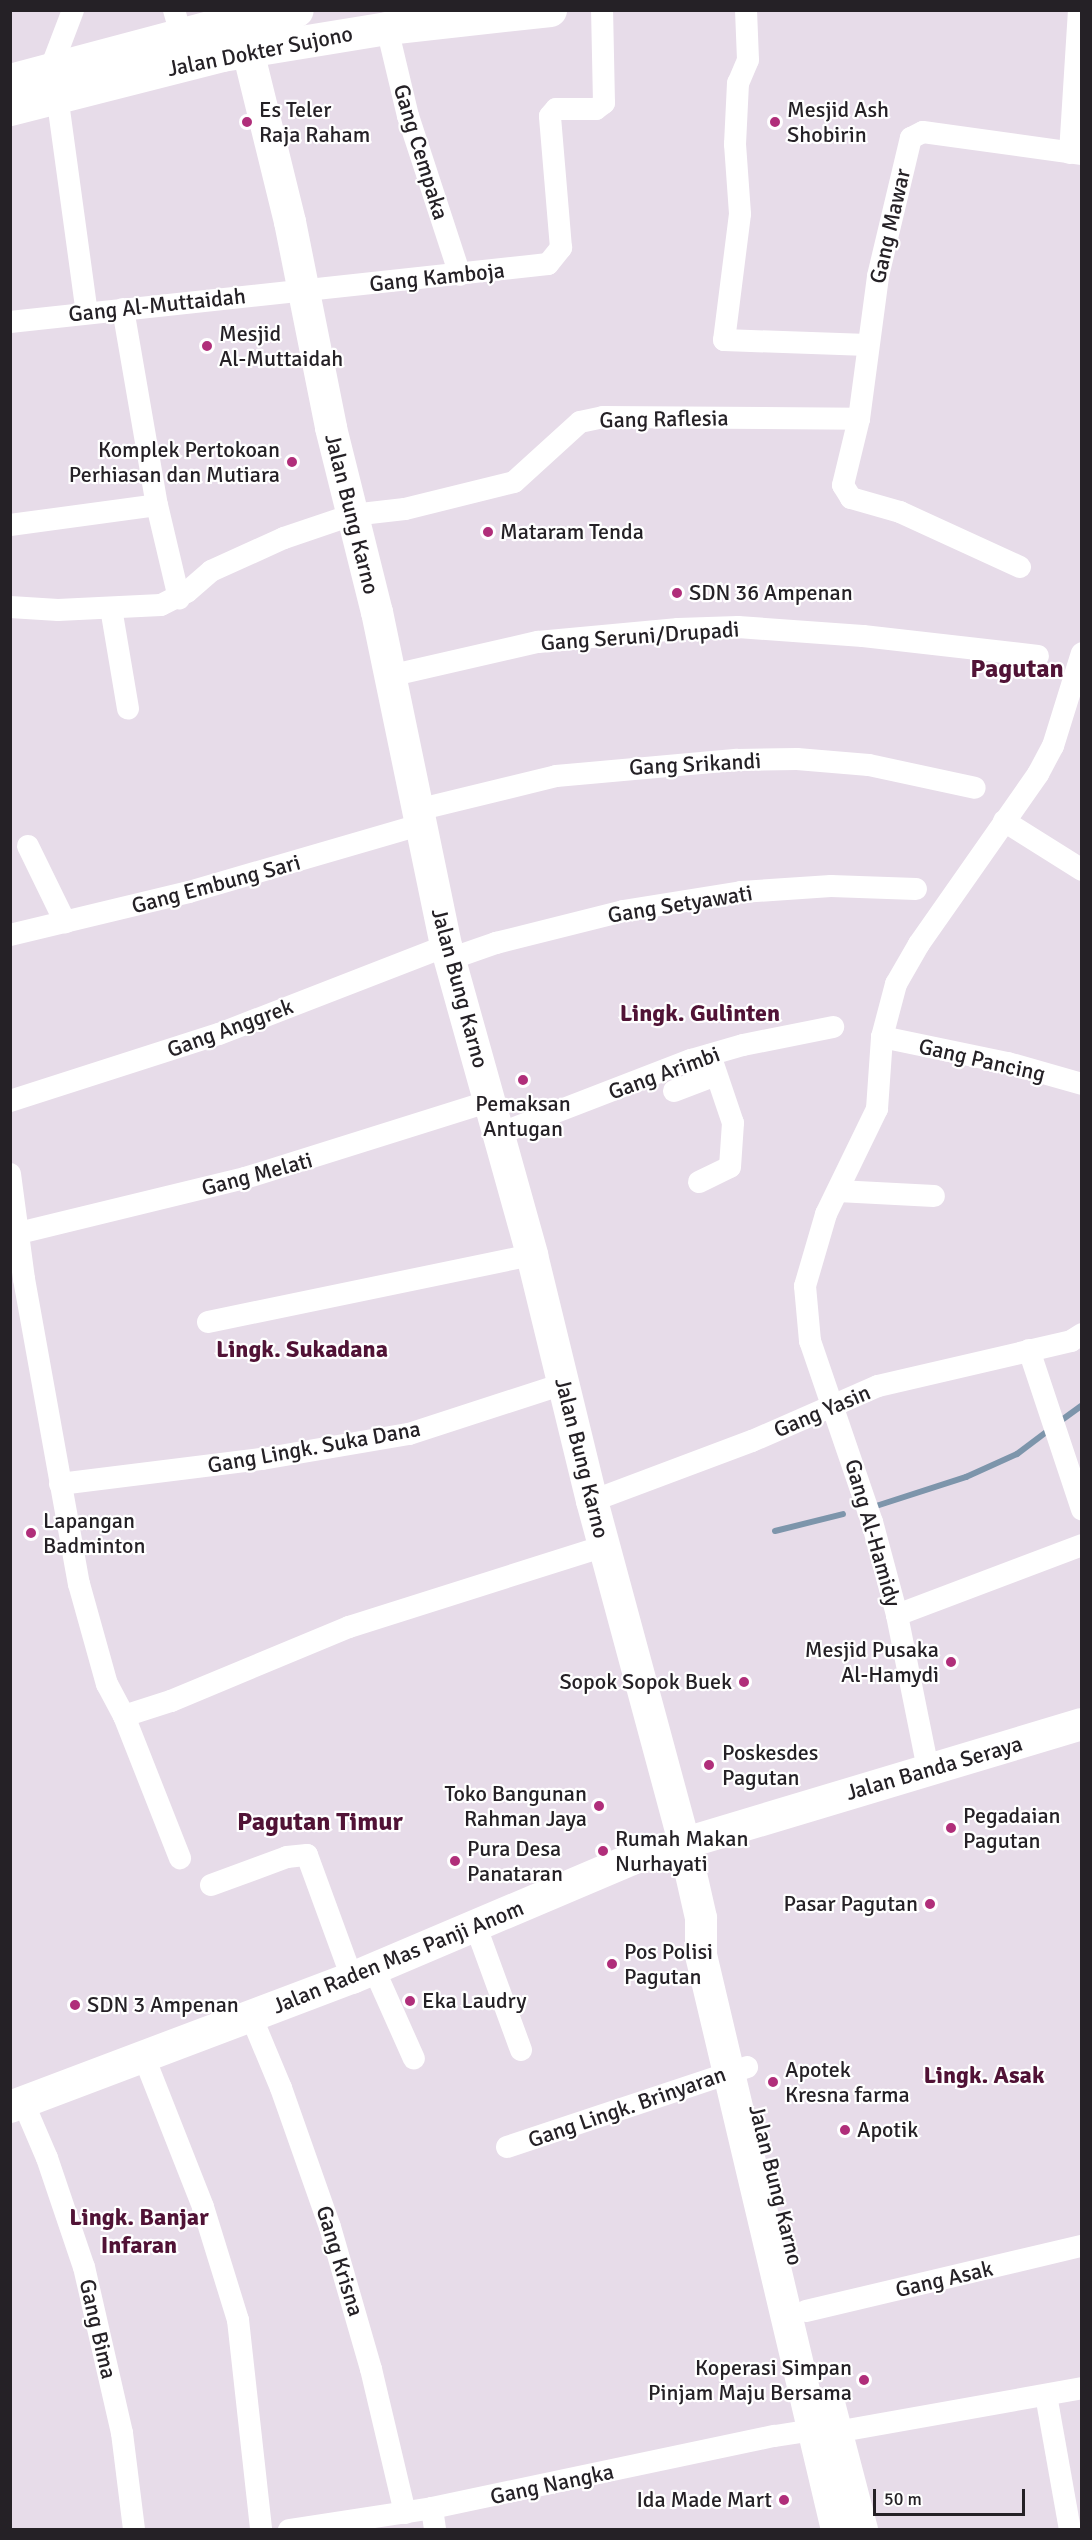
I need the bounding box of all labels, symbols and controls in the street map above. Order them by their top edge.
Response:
street label: Jalan Dokter Sujono [165,20,355,82]
street label: Gang Cempaka [388,81,454,223]
place label: Es Teler Raja Raham [259,96,370,148]
place label: Mesjid Ash Shobirin [787,96,889,148]
marker: Es Teler Raja Raham [240,115,254,129]
marker: Mesjid Ash Shobirin [768,115,782,129]
street label: Gang Mawar [864,166,916,286]
street label: Gang Kamboja [368,257,506,297]
street label: Gang Al-Muttaidah [67,283,247,327]
place label: Mesjid Al-Muttaidah [219,320,343,372]
marker: Mesjid Al-Muttaidah [200,339,214,353]
street label: Gang Raflesia [599,405,729,433]
street label: Jalan Bung Karno [319,431,385,597]
place label: Komplek Pertokoan Perhiasan dan Mutiara [69,436,280,488]
marker: Komplek Pertokoan Perhiasan dan Mutiara [285,455,299,469]
place label: Mataram Tenda [500,519,644,545]
marker: Mataram Tenda [481,525,495,539]
place label: SDN 36 Ampenan [689,580,853,606]
marker: SDN 36 Ampenan [670,586,684,600]
street label: Gang Seruni/Drupadi [540,616,740,656]
district label: Pagutan [970,654,1064,686]
street label: Gang Srikandi [628,747,762,781]
street label: Gang Embung Sari [129,849,303,919]
street label: Gang Setyawati [606,880,754,928]
street label: Jalan Bung Karno [426,905,494,1071]
street label: Gang Anggrek [163,993,297,1063]
district label: Lingk. Gulinten [620,1000,780,1028]
street label: Gang Pancing [916,1033,1048,1087]
street label: Gang Arimbi [605,1041,723,1105]
marker: Pemaksan Antugan [516,1073,530,1087]
place label: Pemaksan Antugan [475,1090,571,1142]
street label: Gang Melati [199,1147,315,1201]
district label: Lingk. Sukadana [216,1336,388,1364]
street label: Jalan Bung Karno [549,1375,615,1541]
street label: Gang Yasin [770,1379,874,1443]
street label: Gang Lingk. Suka Dana [205,1415,423,1479]
street label: Gang Al-Hamidy [839,1456,907,1610]
place label: Lapangan Badminton [43,1507,145,1558]
marker: Lapangan Badminton [24,1526,38,1540]
place label: Mesjid Pusaka Al-Hamydi [805,1636,939,1688]
marker: Mesjid Pusaka Al-Hamydi [944,1655,958,1669]
place label: Sopok Sopok Buek [559,1669,732,1695]
marker: Sopok Sopok Buek [737,1675,751,1689]
street label: Jalan Banda Seraya [843,1730,1025,1806]
place label: Poskesdes Pagutan [722,1739,818,1790]
marker: Poskesdes Pagutan [700,1756,718,1774]
place label: Toko Bangunan Rahman Jaya [444,1780,587,1832]
marker: Toko Bangunan Rahman Jaya [592,1799,606,1813]
place label: Pegadaian Pagutan [963,1802,1061,1854]
district label: Pagutan Timur [237,1807,403,1839]
marker: Pegadaian Pagutan [944,1821,958,1835]
place label: Rumah Makan Nurhayati [615,1825,748,1876]
place label: Pura Desa Panataran [467,1835,563,1886]
marker: Rumah Makan Nurhayati [596,1844,610,1858]
marker: Pura Desa Panataran [448,1854,462,1868]
place label: Pasar Pagutan [784,1891,918,1917]
street label: Jalan Raden Mas Panji Anom [269,1894,527,2020]
marker: Pasar Pagutan [923,1897,937,1911]
place label: Pos Polisi Pagutan [624,1938,713,1990]
marker: Pos Polisi Pagutan [605,1957,619,1971]
place label: Eka Laudry [422,1988,527,2014]
place label: SDN 3 Ampenan [87,1992,239,2018]
marker: Eka Laudry [403,1994,417,2008]
marker: SDN 3 Ampenan [68,1998,82,2012]
place label: Apotek Kresna farma [785,2056,910,2108]
street label: Gang Lingk. Brinyaran [525,2061,729,2153]
district label: Lingk. Asak [924,2062,1044,2090]
marker: Apotek Kresna farma [766,2075,780,2089]
street label: Jalan Bung Karno [743,2102,809,2268]
place label: Apotik [857,2117,918,2143]
marker: Apotik [838,2123,852,2137]
street label: Gang Krisna [311,2203,369,2319]
district label: Lingk. Banjar Infaran [69,2204,209,2260]
street label: Gang Asak [893,2255,995,2303]
street label: Gang Bima [74,2276,122,2382]
place label: Koperasi Simpan Pinjam Maju Bersama [648,2354,852,2406]
marker: Koperasi Simpan Pinjam Maju Bersama [857,2373,871,2387]
street label: Gang Nangka [488,2458,616,2510]
scale bar [876,2477,1028,2515]
place label: Ida Made Mart [636,2487,772,2513]
text: 50 m [884,2488,922,2510]
marker: Ida Made Mart [777,2493,791,2507]

